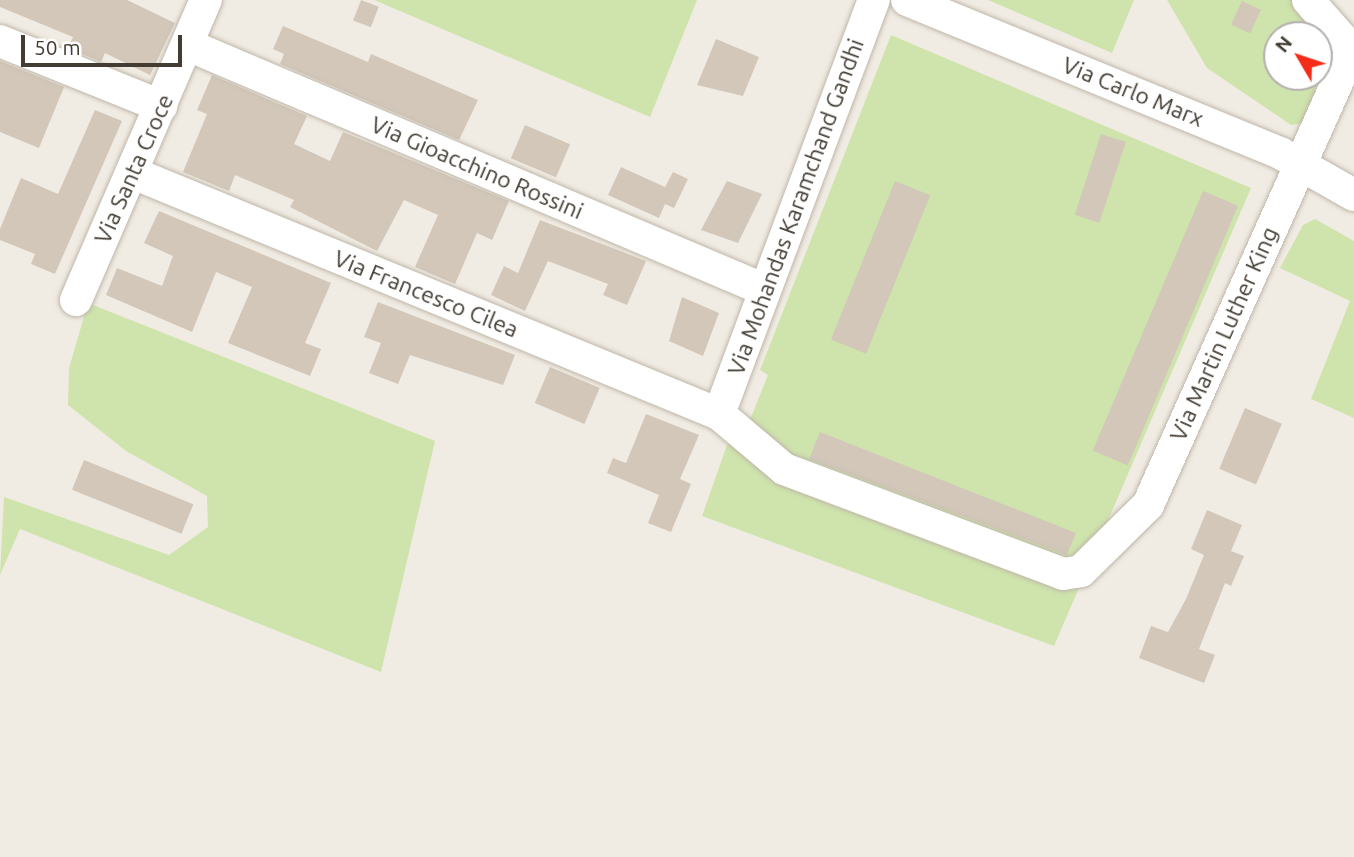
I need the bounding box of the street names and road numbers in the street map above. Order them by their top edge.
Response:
street label: Via Mohandas Karamchand Gandhi [722,35,870,379]
street label: Via Carlo Marx [1058,51,1208,133]
street label: Via Santa Croce [89,90,179,248]
street label: Via Gioacchino Rossini [367,111,587,225]
street label: Via Martin Luther King [1164,223,1284,445]
street label: Via Francesco Cilea [330,244,522,344]

